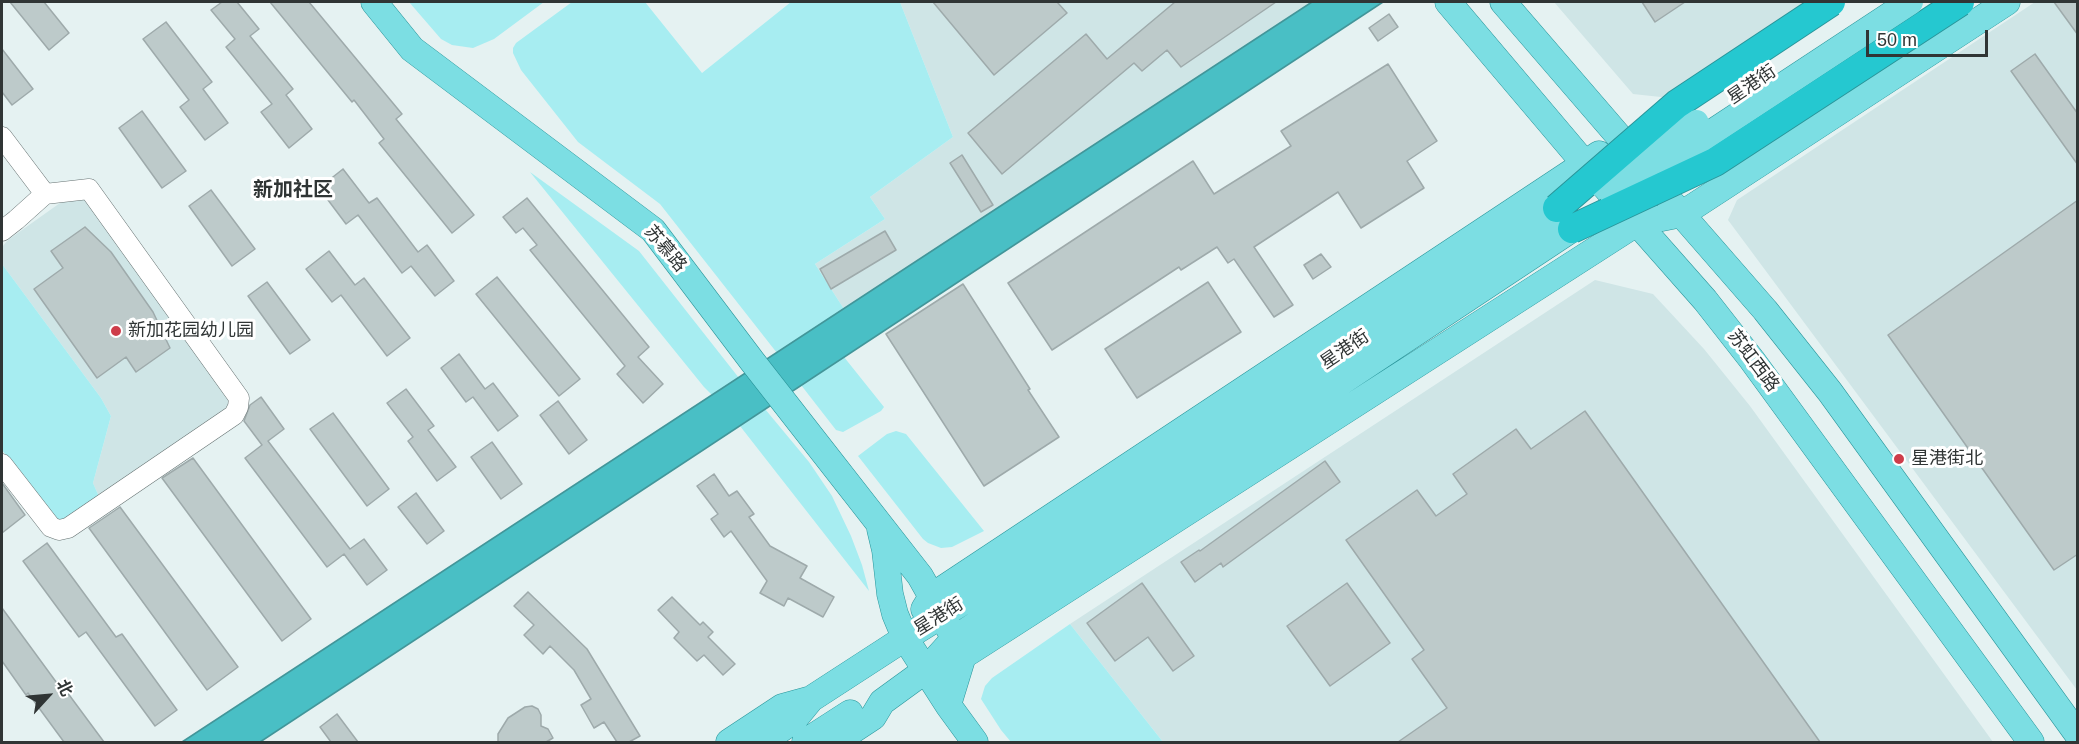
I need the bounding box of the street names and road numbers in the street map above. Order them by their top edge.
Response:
street label: 星港街 [1724,61,1780,109]
street label: 苏慕路 [639,221,691,277]
street label: 星港街 [1317,326,1373,374]
street label: 苏虹西路 [1723,326,1783,396]
street label: 星港街 [910,594,968,640]

